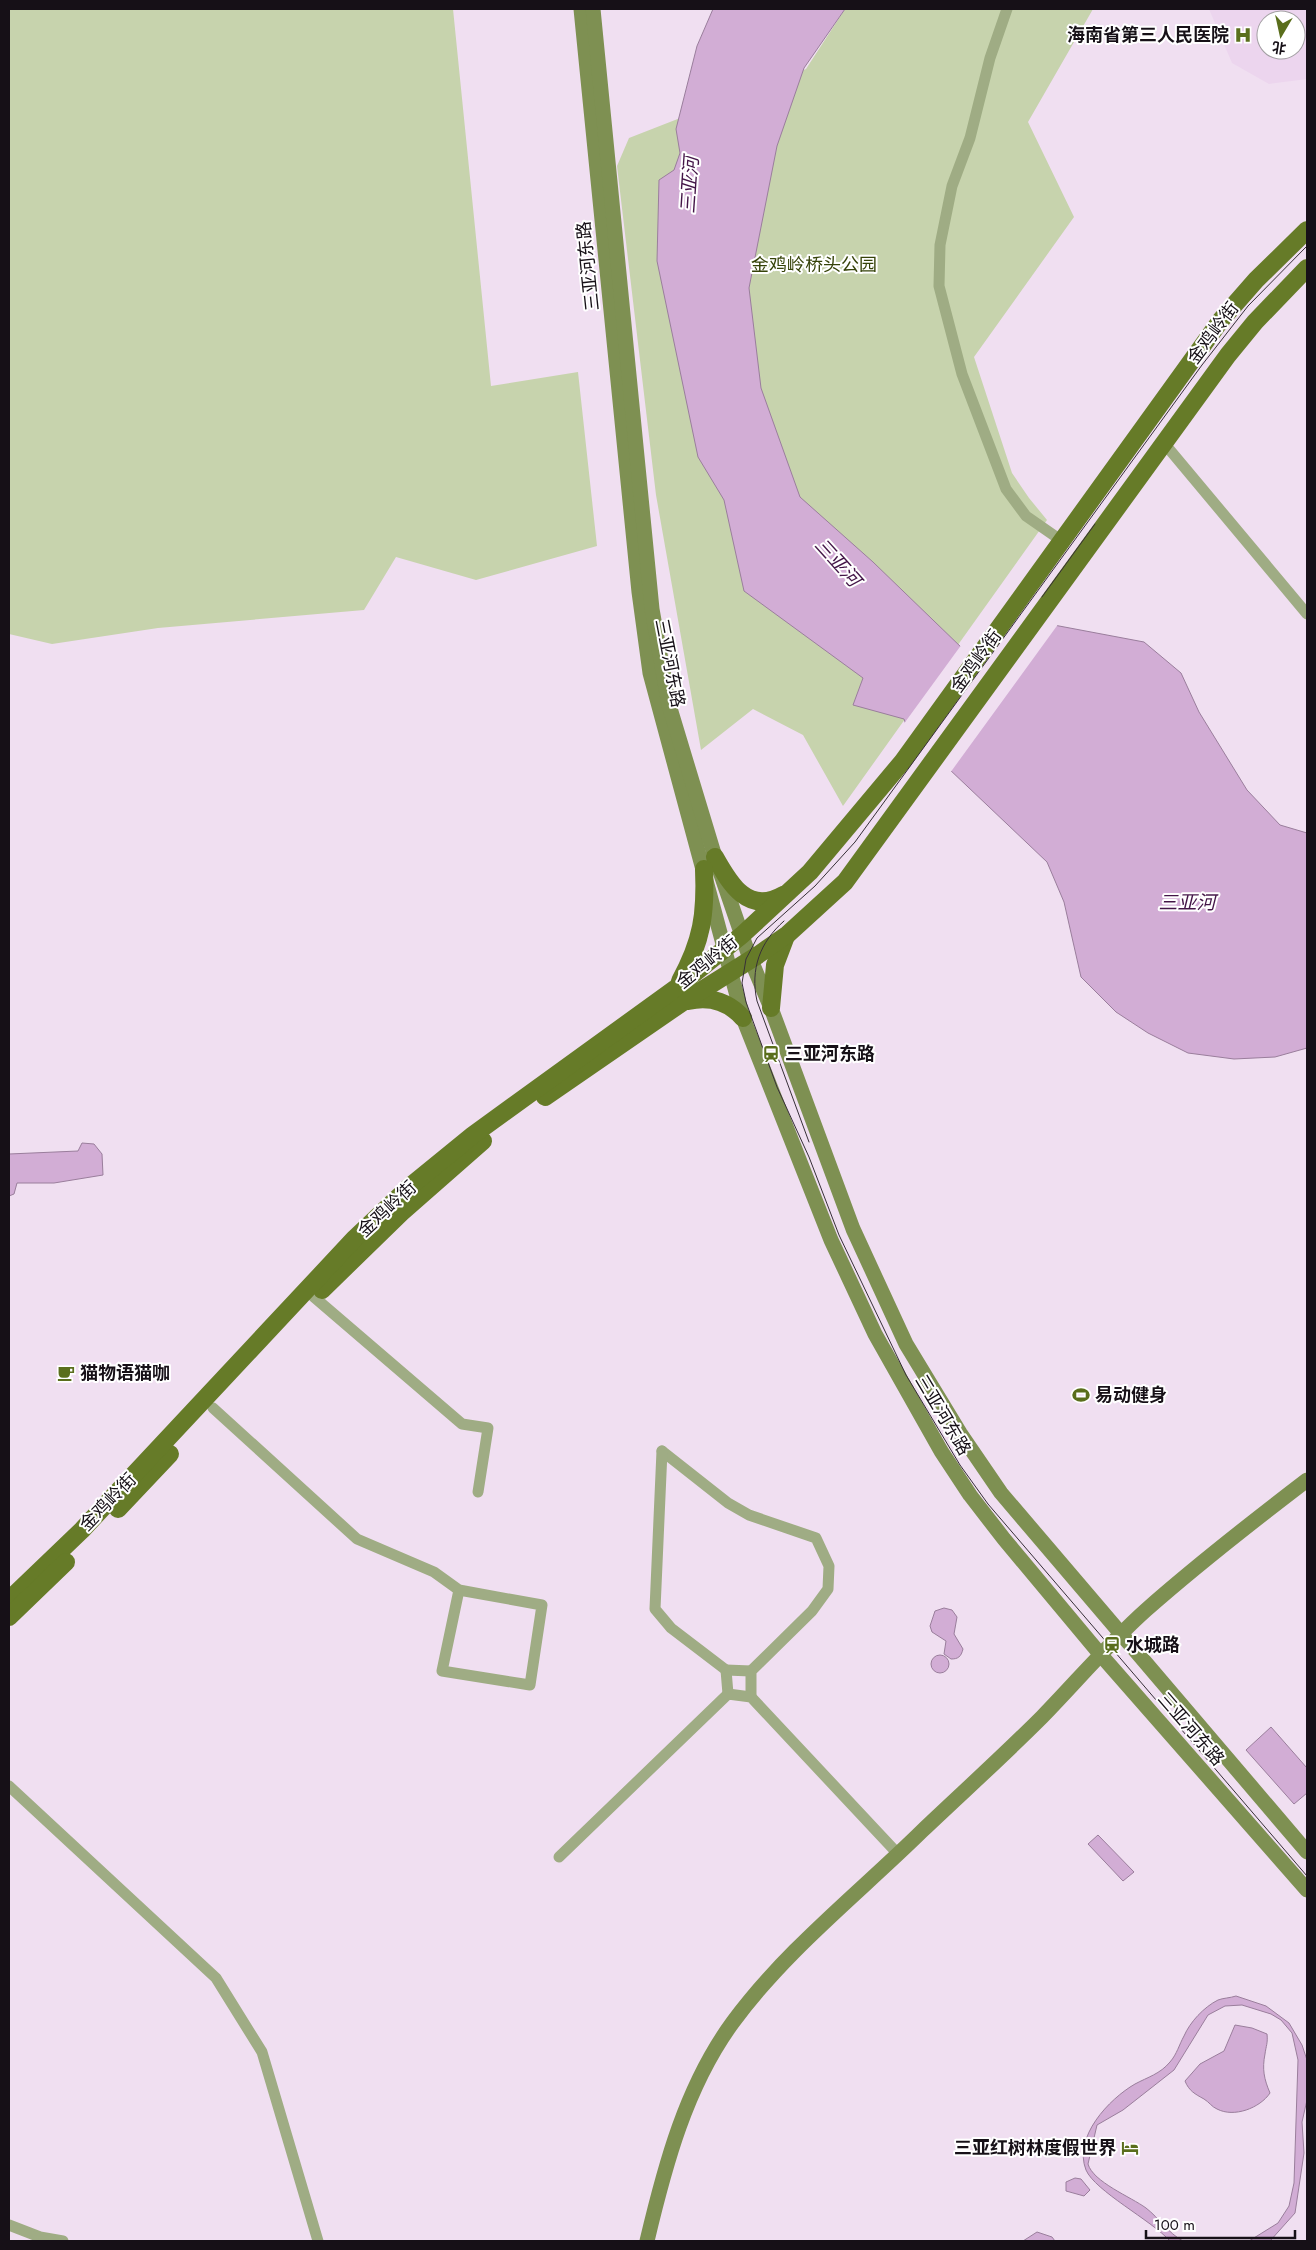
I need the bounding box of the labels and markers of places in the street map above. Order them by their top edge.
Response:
place label: 海南省第三人民医院 [1067,22,1229,48]
hospital icon: 海南省第三人民医院 [1233,25,1253,45]
place label: 三亚河东路 [785,1041,875,1067]
station icon: 三亚河东路 [761,1044,781,1064]
place label: 猫物语猫咖 [80,1360,170,1386]
cafe icon: 猫物语猫咖 [56,1363,76,1383]
place label: 易动健身 [1095,1382,1167,1408]
sports icon: 易动健身 [1071,1385,1091,1405]
place label: 水城路 [1126,1632,1180,1658]
station icon: 水城路 [1102,1635,1122,1655]
place label: 三亚红树林度假世界 [954,2135,1116,2161]
hotel icon: 三亚红树林度假世界 [1120,2138,1140,2158]

